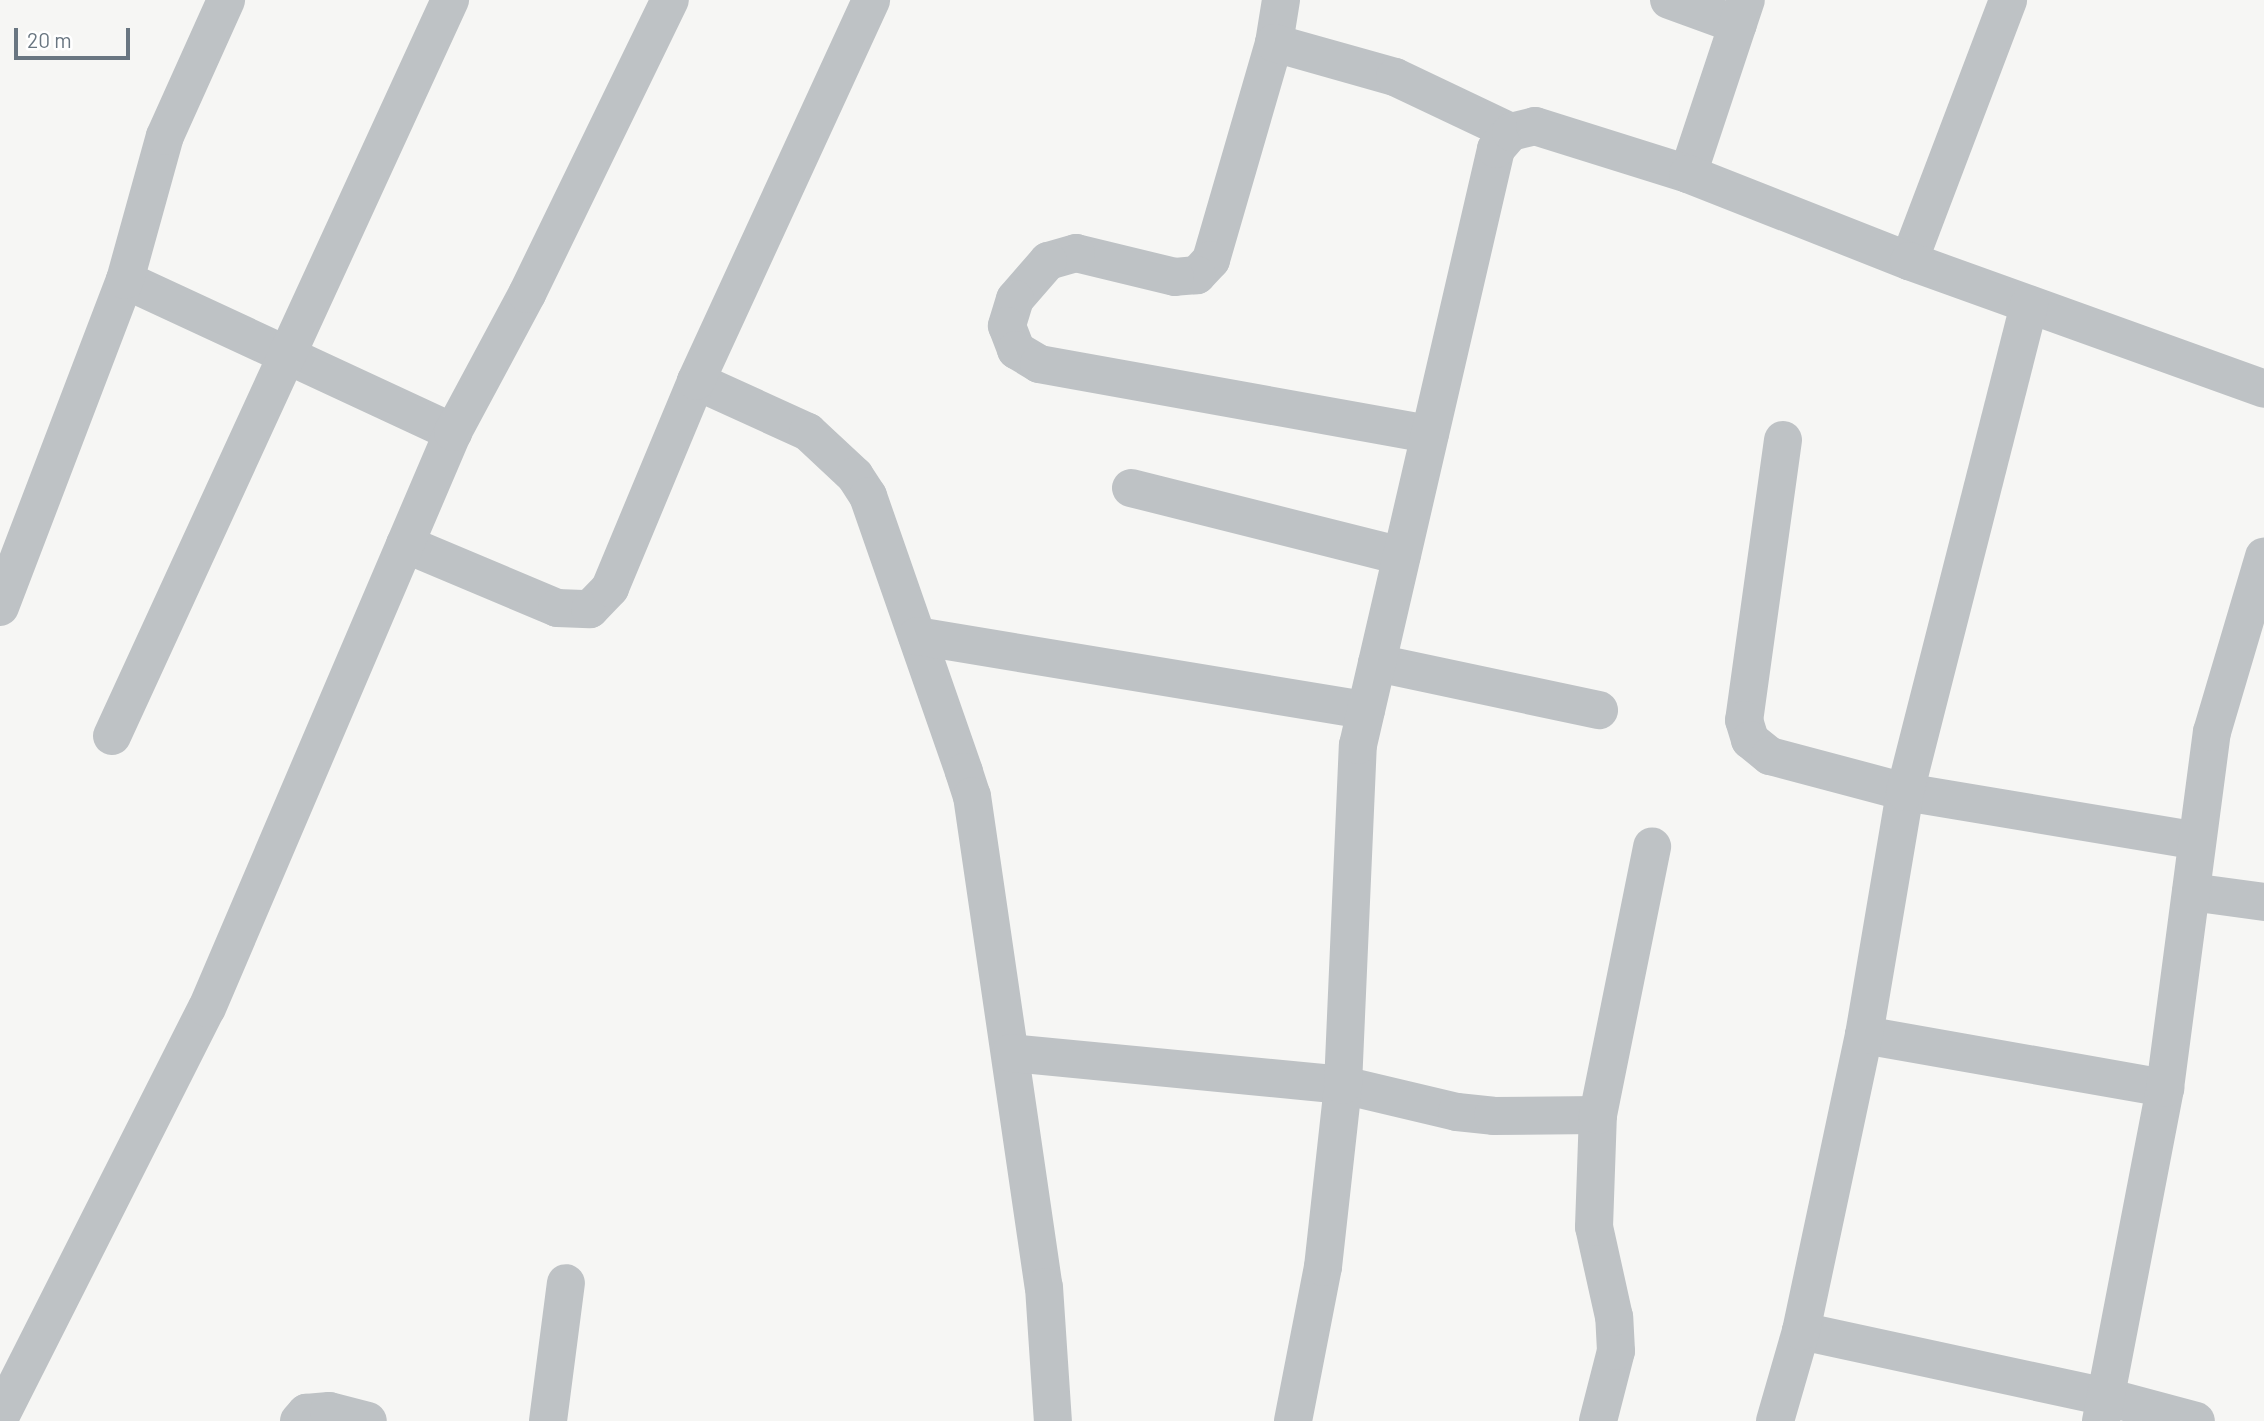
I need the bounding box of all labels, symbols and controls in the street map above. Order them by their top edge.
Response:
scale bar [18,14,133,58]
text: 20 m [27,27,72,52]

